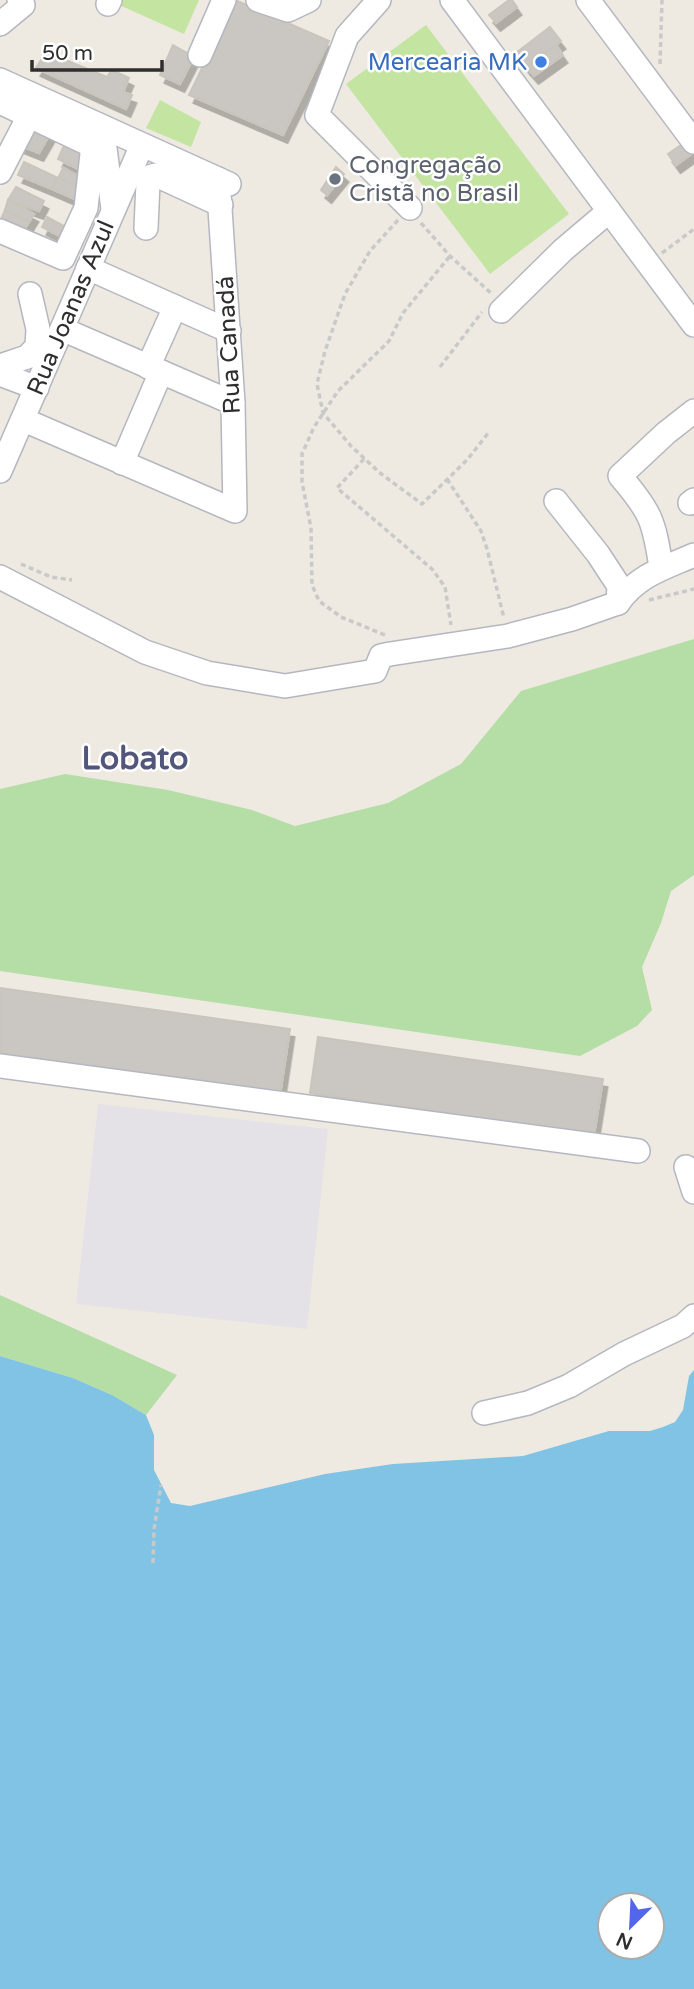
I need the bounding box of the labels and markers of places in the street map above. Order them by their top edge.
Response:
place label: Mercearia MK [368,48,527,77]
marker: Mercearia MK [533,54,549,70]
place label: Congregação Cristã no Brasil [349,151,519,208]
marker: Congregação Cristã no Brasil [327,171,343,187]

